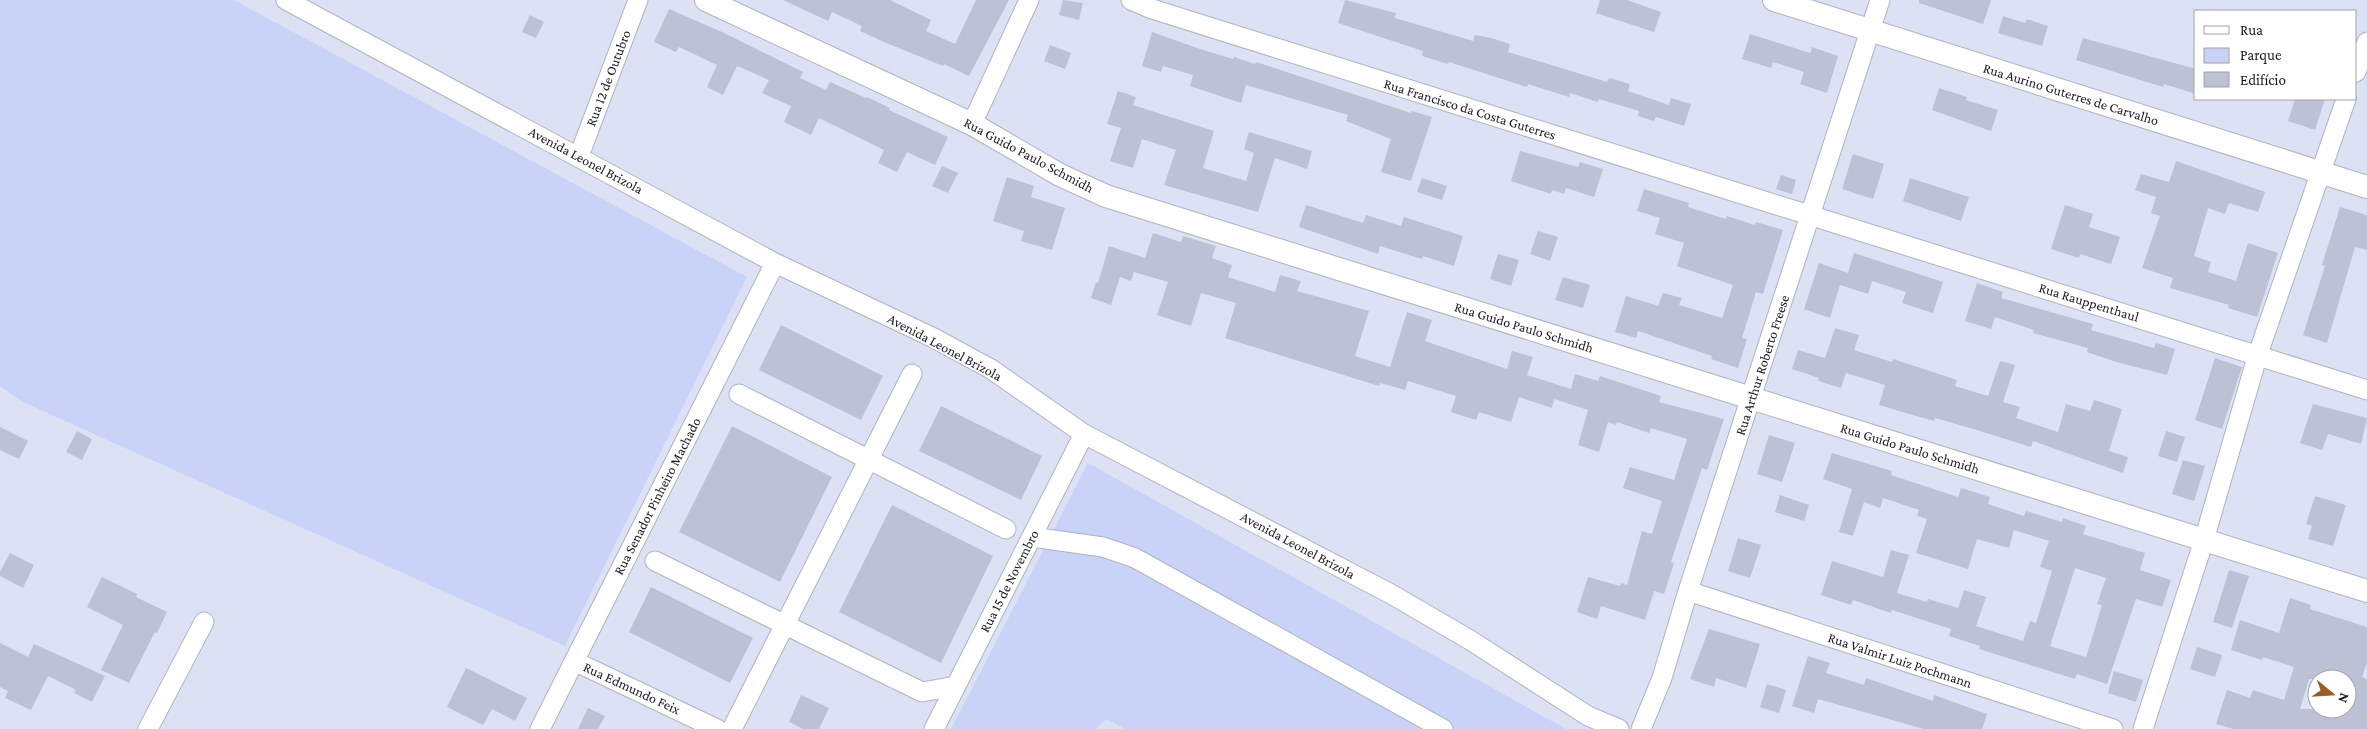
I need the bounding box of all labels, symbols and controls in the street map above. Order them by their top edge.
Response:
legend [2194,10,2357,100]
text: Rua [2240,22,2263,38]
street label: Rua 12 de Outubro [582,28,634,128]
text: Parque [2240,47,2282,64]
street label: Rua Aurino Guterres de Carvalho [1981,60,2161,128]
text: Edifício [2240,72,2286,88]
street label: Rua Francisco da Costa Guterres [1382,75,1558,143]
street label: Rua Guido Paulo Schmidh [961,114,1097,196]
street label: Avenida Leonel Brizola [526,123,646,197]
street label: Rua Rauppenthaul [2037,279,2141,325]
street label: Rua Arthur Roberto Freese [1732,293,1792,437]
street label: Rua Guido Paulo Schmidh [1453,298,1596,356]
street label: Avenida Leonel Brizola [885,310,1005,384]
street label: Rua Senador Pinheiro Machado [610,414,704,577]
street label: Rua Guido Paulo Schmidh [1839,419,1982,477]
street label: Avenida Leonel Brizola [1238,508,1358,582]
street label: Rua 15 de Novembro [976,527,1042,635]
street label: Rua Valmir Luiz Pochmann [1826,629,1974,691]
street label: Rua Edmundo Feix [581,659,683,718]
north arrow [2307,669,2357,719]
text: N [2335,691,2353,705]

